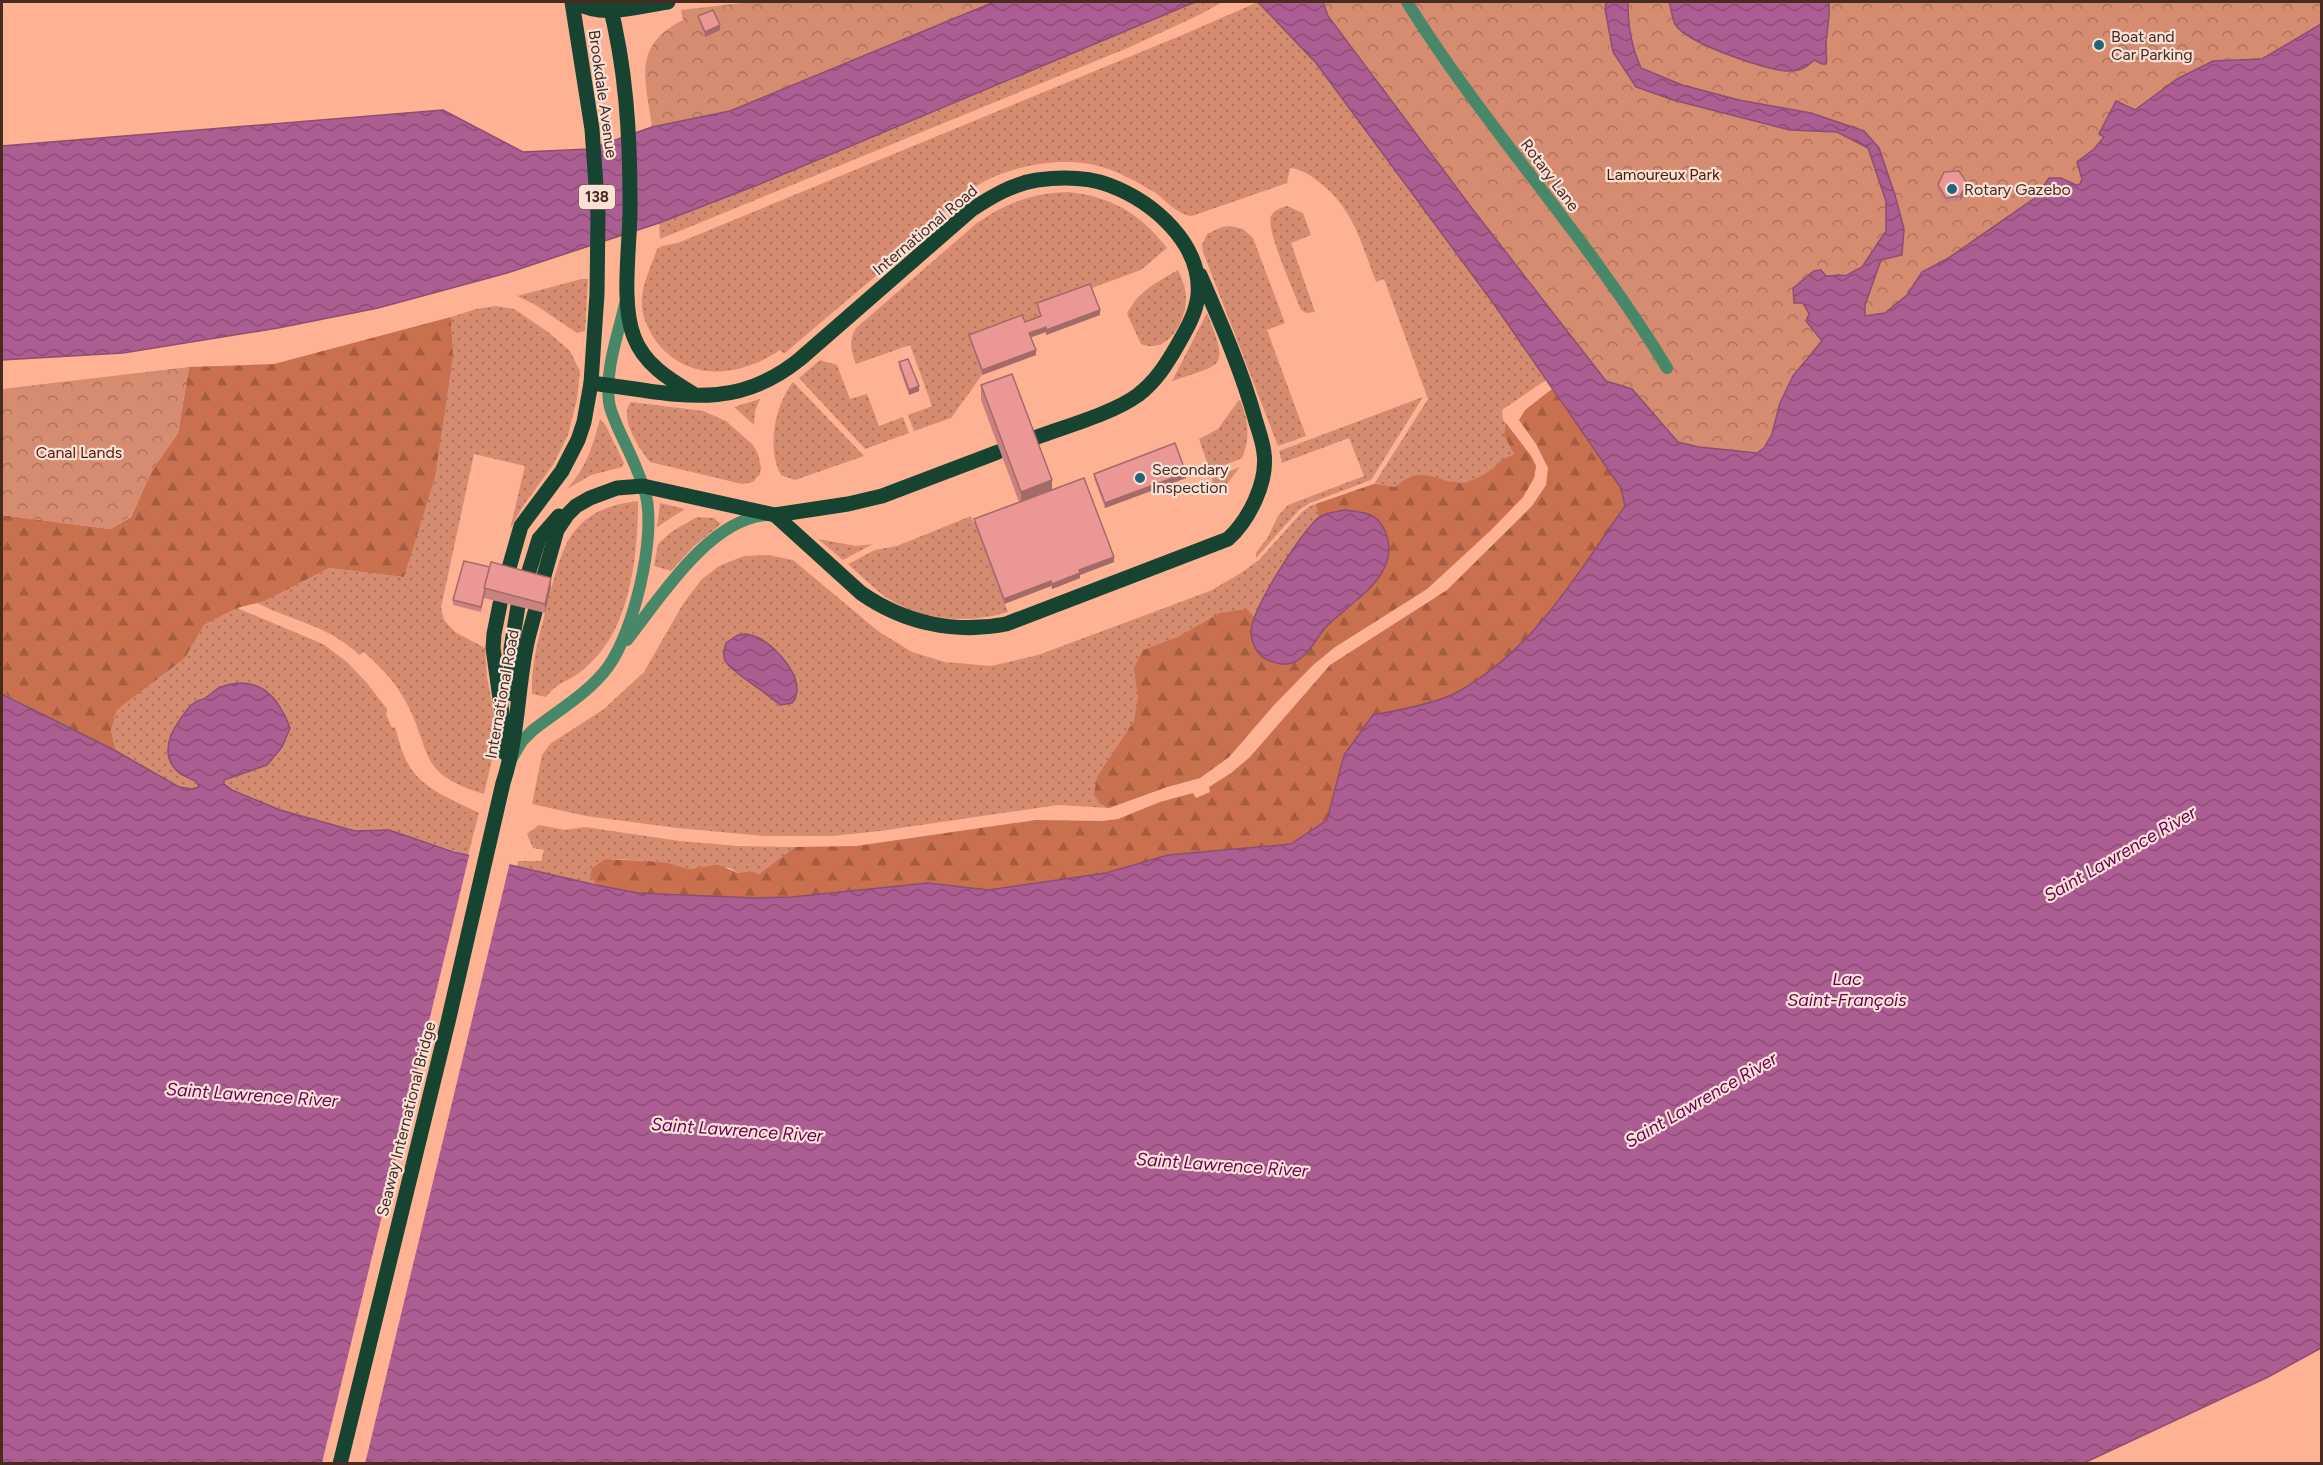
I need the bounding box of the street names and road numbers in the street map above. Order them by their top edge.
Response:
street label: Brookdale Avenue [585,29,621,160]
street label: Rotary Lane [1517,135,1583,215]
street label: International Road [869,181,981,279]
road number: 138 [579,185,615,209]
street label: International Road [481,628,523,760]
street label: Seaway International Bridge [373,1019,439,1218]

